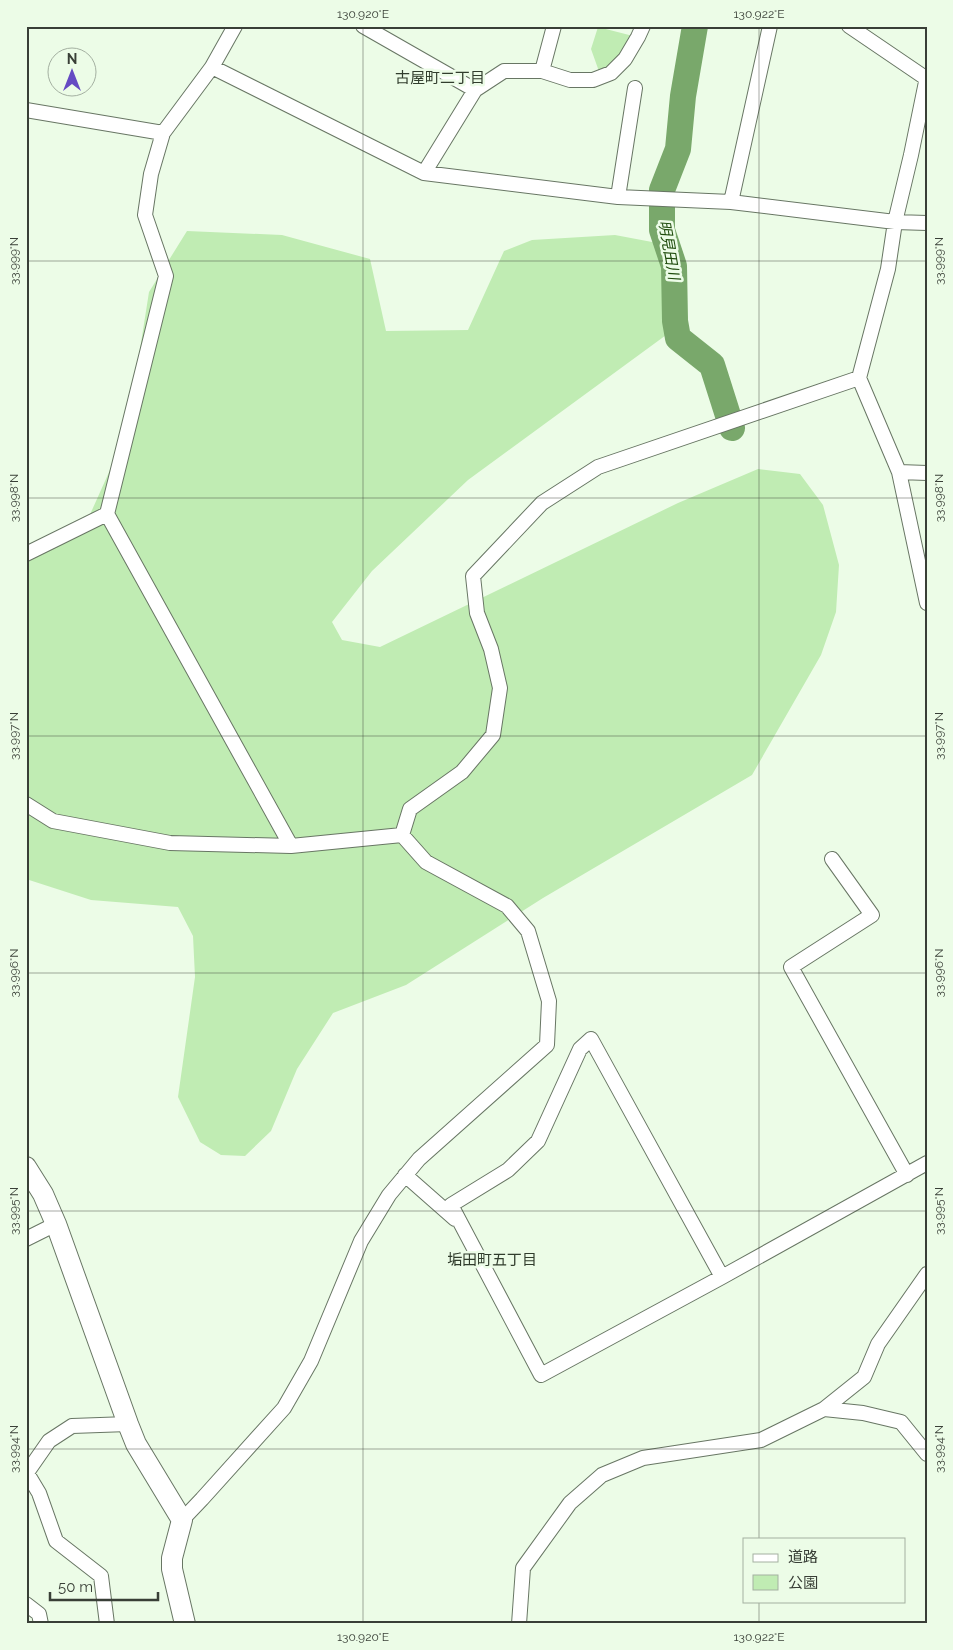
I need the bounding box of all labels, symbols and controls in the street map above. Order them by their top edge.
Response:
text: 130.920°E [337,7,389,21]
text: 130.922°E [733,7,785,21]
north arrow [48,48,98,98]
text: N [67,51,77,67]
district label: 古屋町二丁目 [395,69,485,87]
water label: 明見田川 [655,219,683,283]
text: 33.999°N [7,237,21,285]
text: 33.999°N [932,237,946,285]
text: 33.998°N [7,474,21,522]
text: 33.998°N [932,474,946,522]
text: 33.997°N [7,712,21,760]
text: 33.997°N [932,712,946,760]
text: 33.996°N [7,949,21,997]
text: 33.996°N [932,949,946,997]
text: 33.995°N [7,1187,21,1235]
text: 33.995°N [932,1187,946,1235]
district label: 垢田町五丁目 [447,1251,537,1269]
text: 33.994°N [7,1425,21,1473]
text: 33.994°N [932,1425,946,1473]
legend [743,1538,906,1602]
text: 道路 [788,1548,818,1566]
scale bar [50,1570,158,1602]
text: 公園 [788,1574,818,1592]
text: 50 m [58,1578,93,1596]
text: 130.920°E [337,1630,389,1644]
text: 130.922°E [733,1630,785,1644]

